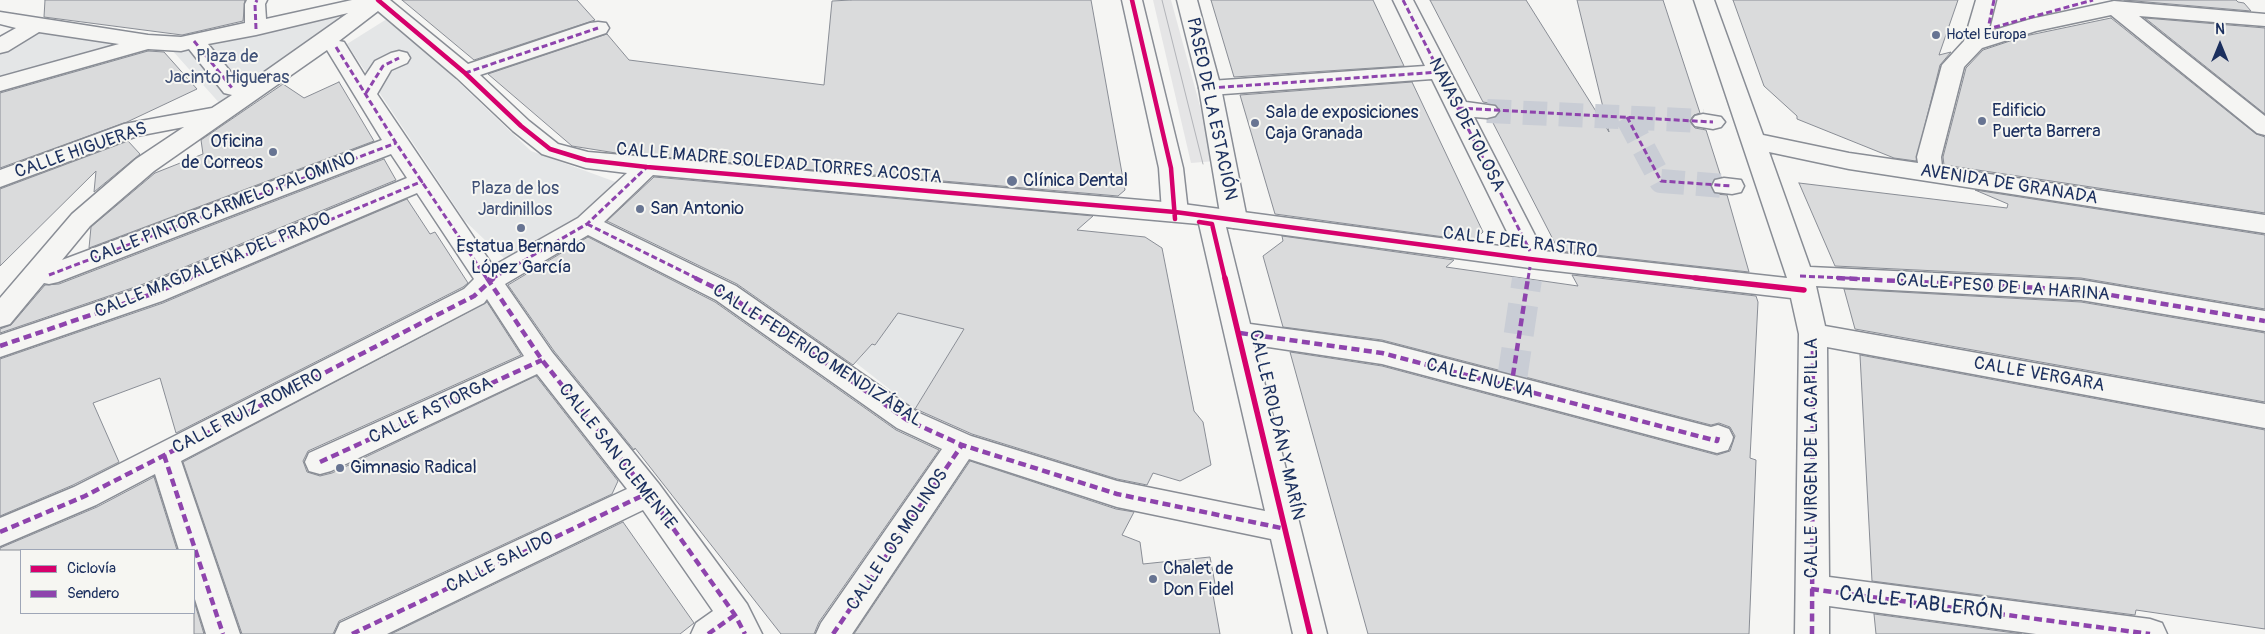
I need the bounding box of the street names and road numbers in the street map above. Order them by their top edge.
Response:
street label: PASEO DE LA ESTACIÓN [1181,15,1241,203]
street label: NAVAS DE TOLOSA [1423,55,1509,195]
street label: CALLE HIGUERAS [12,118,150,184]
street label: CALLE MADRE SOLEDAD TORRES ACOSTA [615,139,943,189]
street label: CALLE PINTOR CARMELO PALOMINO [87,148,359,270]
street label: AVENIDA DE GRANADA [1919,160,2099,210]
street label: CALLE MAGDALENA DEL PRADO [92,209,334,323]
street label: CALLE DEL RASTRO [1442,223,1598,263]
street label: CALLE PESO DE LA HARINA [1895,270,2111,306]
street label: CALLE FEDERICO MENDIZÁBAL [708,280,926,432]
street label: CALLE ROLDÁN Y MARÍN [1244,328,1308,522]
street label: CALLE VIRGEN DE LA CAPILLA [1801,338,1823,578]
street label: CALLE VERGARA [1972,353,2106,397]
street label: CALLE NUEVA [1424,354,1536,404]
street label: CALLE RUIZ ROMERO [169,365,327,459]
street label: CALLE ASTORGA [366,373,496,449]
street label: CALLE SAN CLEMENTE [553,380,681,534]
street label: CALLE LOS MOLINOS [843,465,953,615]
street label: CALLE SALIDO [443,528,557,598]
street label: CALLE TABLERÓN [1838,581,2004,627]

